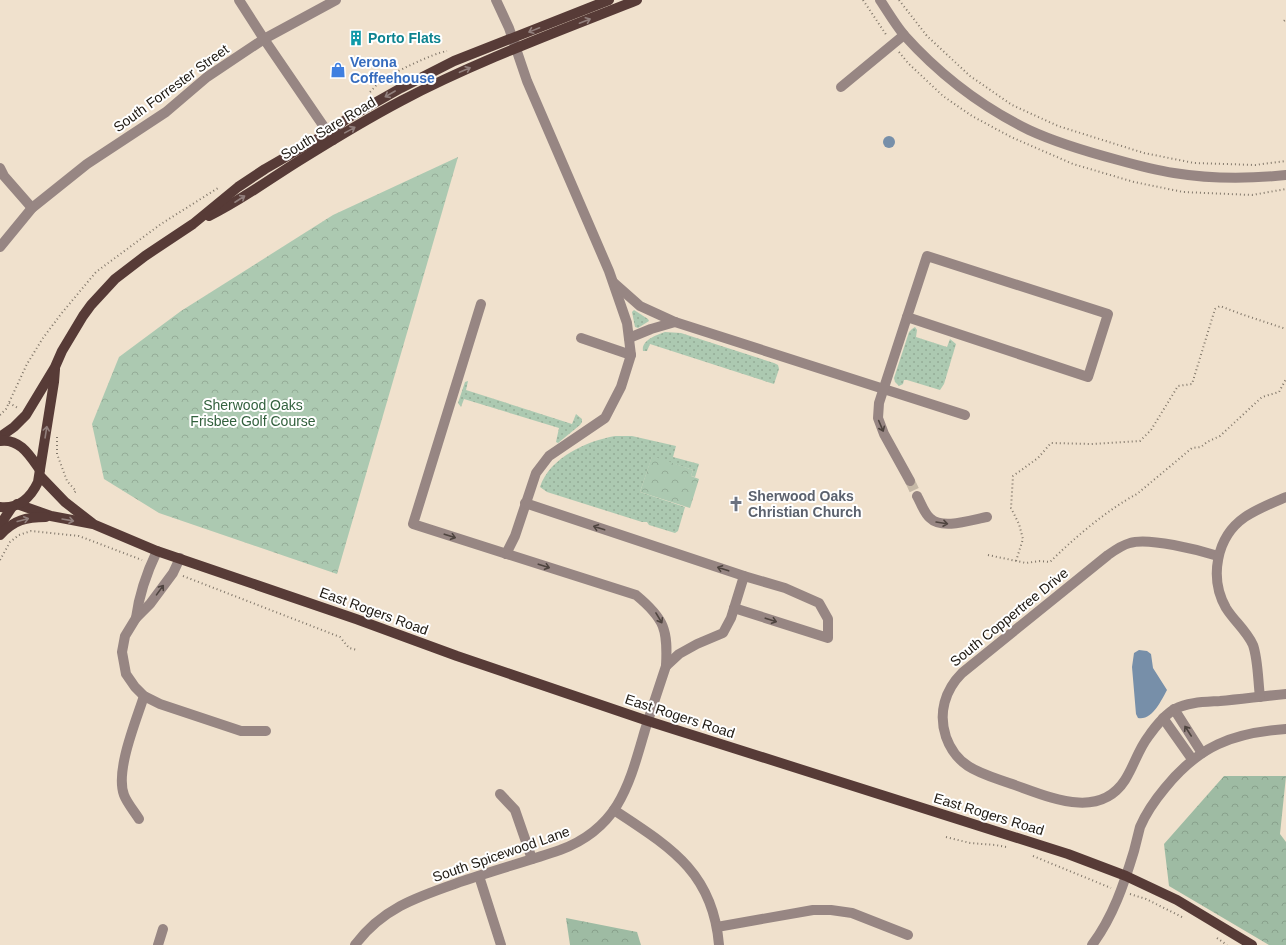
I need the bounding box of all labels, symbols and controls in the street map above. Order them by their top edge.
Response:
one-way arrow [579,16,591,24]
one-way arrow [528,26,540,34]
building icon: Porto Flats [347,29,365,47]
place label: Porto Flats [368,30,441,46]
street label: South Forrester Street [110,41,232,135]
place label: Verona Coffeehouse [350,54,435,86]
shop icon: Verona Coffeehouse [329,61,347,79]
one-way arrow [458,65,470,73]
one-way arrow [384,91,396,99]
street label: South Sare Road [278,93,378,163]
one-way arrow [344,126,356,133]
one-way arrow [234,195,245,203]
park label: Sherwood Oaks Frisbee Golf Course [190,397,316,429]
one-way arrow [878,420,885,432]
one-way arrow [42,426,50,439]
place label: Sherwood Oaks Christian Church [748,488,862,520]
church icon: Sherwood Oaks Christian Church [727,495,745,513]
one-way arrow [16,515,29,523]
one-way arrow [61,516,74,524]
one-way arrow [936,519,949,527]
one-way arrow [594,523,606,531]
one-way arrow [444,533,457,540]
one-way arrow [537,563,550,570]
one-way arrow [717,564,729,572]
street label: South Coppertree Drive [947,564,1071,669]
one-way arrow [156,584,164,595]
street label: East Rogers Road [318,584,430,638]
one-way arrow [654,613,663,624]
one-way arrow [765,616,777,624]
street label: East Rogers Road [623,691,737,741]
one-way arrow [1184,725,1192,737]
street label: East Rogers Road [932,790,1046,838]
street label: South Spicewood Lane [430,823,572,885]

